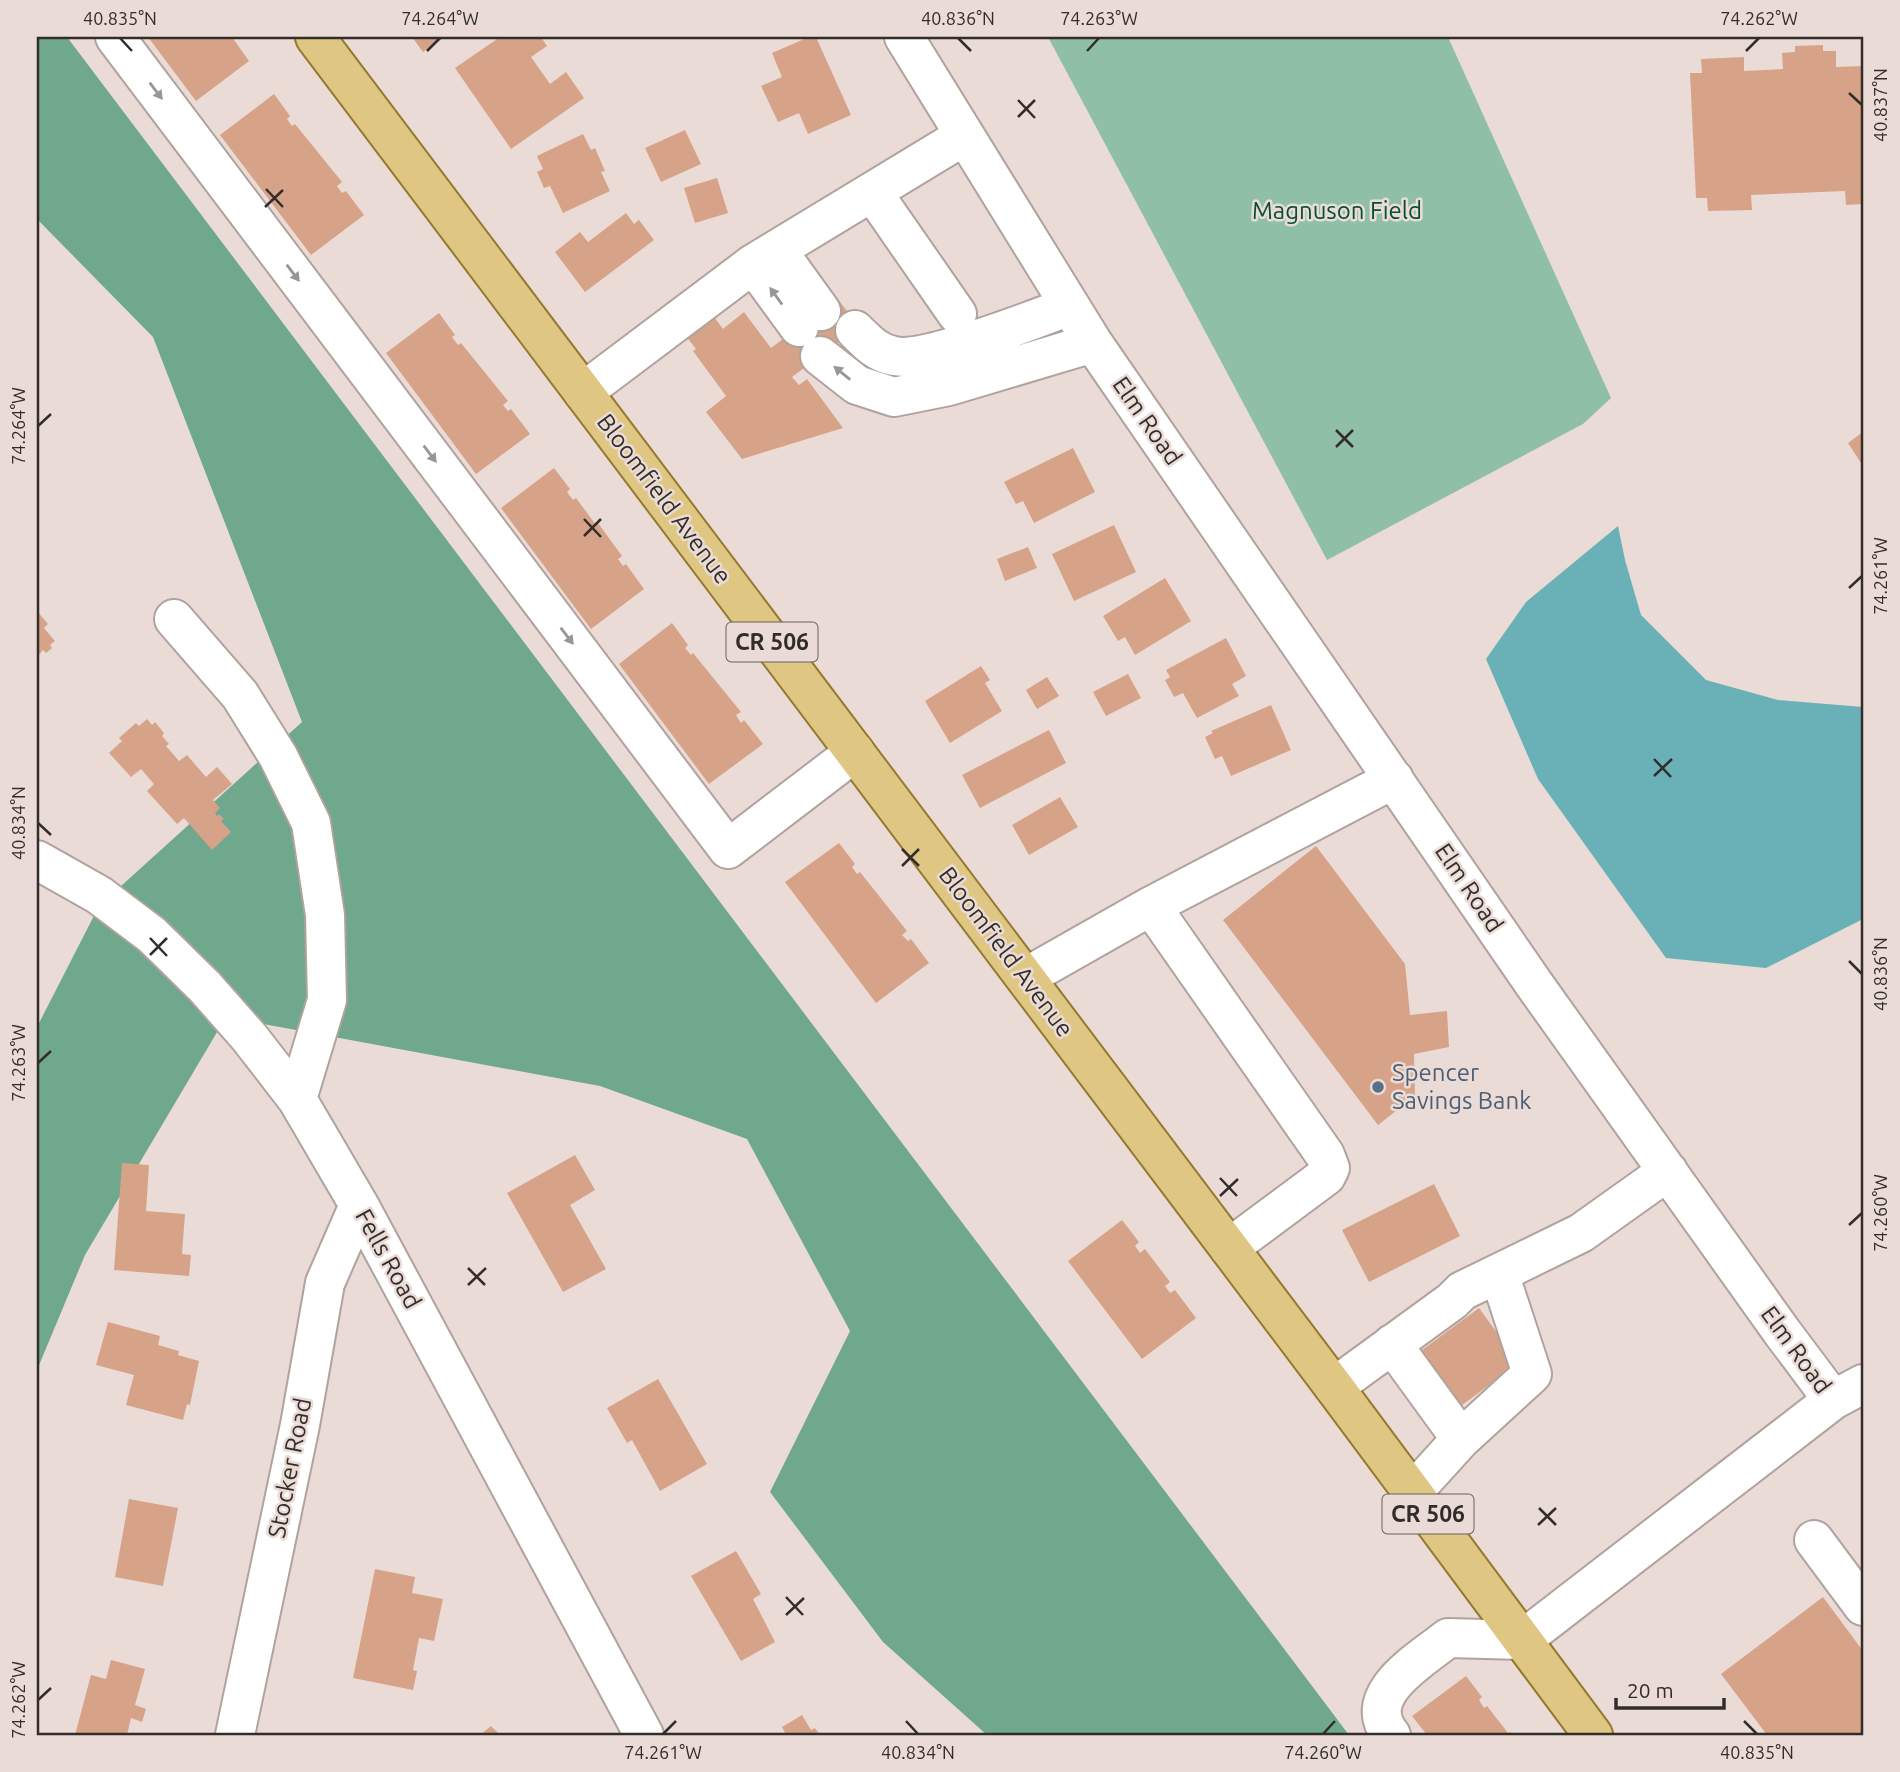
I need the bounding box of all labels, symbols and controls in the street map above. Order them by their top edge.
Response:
text: 40.835°N [83,8,157,28]
text: 74.264°W [401,8,479,28]
text: 40.836°N [921,8,995,28]
text: 74.263°W [1060,8,1138,28]
text: 74.262°W [1720,8,1798,28]
text: 40.837°N [1870,68,1890,142]
one-way arrow [149,82,163,100]
park label: Magnuson Field [1252,197,1422,224]
one-way arrow [286,264,300,282]
one-way arrow [769,287,783,305]
one-way arrow [834,366,852,381]
street label: Elm Road [1107,371,1188,470]
text: 74.264°W [8,387,28,465]
street label: Bloomfield Avenue [592,409,737,589]
one-way arrow [423,445,438,463]
text: 74.261°W [1870,537,1890,615]
road number: CR 506 [726,622,818,662]
one-way arrow [560,627,574,645]
text: 40.834°N [8,786,28,860]
street label: Elm Road [1430,838,1509,937]
street label: Bloomfield Avenue [934,862,1079,1042]
text: 40.836°N [1870,937,1890,1011]
text: 74.263°W [8,1024,28,1102]
place label: Spencer Savings Bank [1392,1059,1531,1114]
marker: Spencer Savings Bank [1370,1079,1386,1095]
text: 74.260°W [1870,1174,1890,1252]
street label: Fells Road [350,1204,427,1313]
street label: Elm Road [1756,1301,1837,1399]
street label: Stocker Road [263,1396,316,1540]
road number: CR 506 [1382,1494,1474,1534]
text: 74.262°W [8,1661,28,1739]
scale bar [1616,1667,1725,1711]
text: 20 m [1627,1678,1674,1702]
text: 74.261°W [624,1742,702,1762]
text: 40.834°N [881,1742,955,1762]
text: 74.260°W [1284,1742,1362,1762]
text: 40.835°N [1720,1742,1794,1762]

